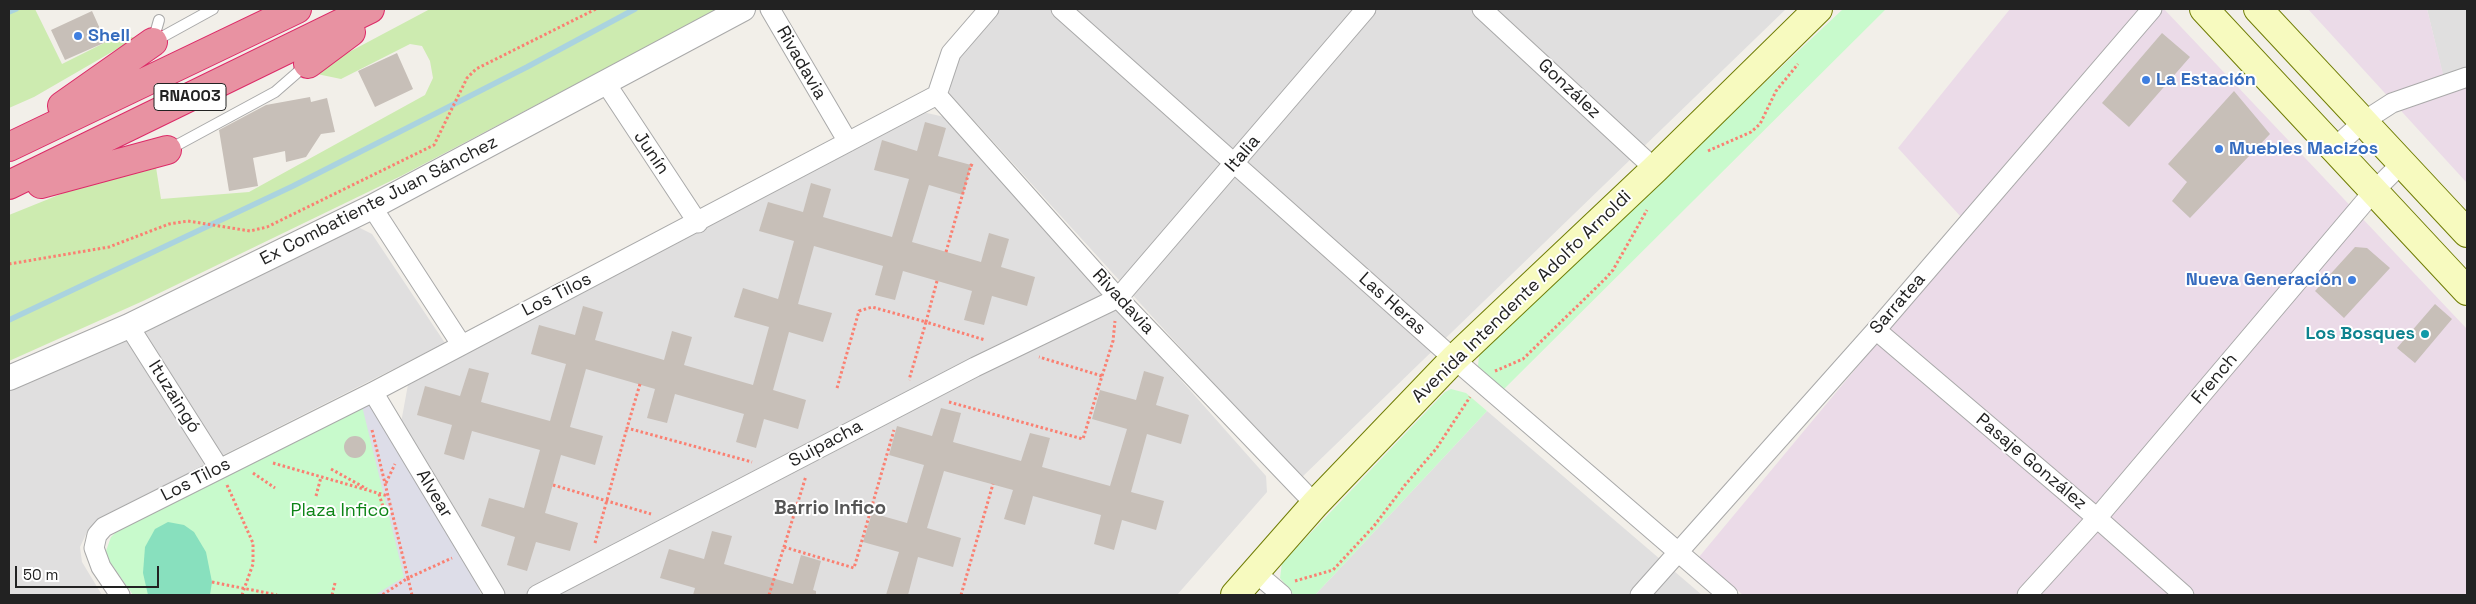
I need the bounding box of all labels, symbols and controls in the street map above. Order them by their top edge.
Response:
street label: Rivadavia [771,22,831,104]
place label: Shell [88,25,130,47]
marker: Shell [72,30,84,42]
street label: González [1533,55,1605,123]
place label: La Estación [2156,69,2256,91]
marker: La Estación [2140,74,2152,86]
road number: RNA003 [154,84,226,110]
street label: Junín [629,127,673,179]
street label: Italia [1221,131,1265,177]
street label: Ex Combatiente Juan Sánchez [257,132,501,270]
place label: Muebles Macizos [2229,138,2378,160]
marker: Muebles Macizos [2213,143,2225,155]
street label: Avenida Intendente Adolfo Arnoldi [1408,186,1636,408]
street label: Rivadavia [1087,265,1159,339]
street label: Los Tilos [519,268,595,322]
street label: Las Heras [1354,268,1430,340]
street label: Sarratea [1866,269,1930,339]
place label: Nueva Generación [2186,269,2342,291]
marker: Nueva Generación [2346,274,2358,286]
place label: Los Bosques [2305,323,2415,345]
marker: Los Bosques [2419,328,2431,340]
street label: French [2188,349,2242,409]
street label: Ituzaingó [143,357,205,437]
street label: Pasaje González [1971,409,2091,515]
street label: Suipacha [785,416,867,472]
street label: Los Tilos [158,453,234,507]
street label: Alvear [411,466,457,522]
district label: Barrio Infico [774,498,886,520]
park label: Plaza Infico [291,500,389,522]
scale bar [18,556,161,588]
text: 50 m [23,565,58,584]

